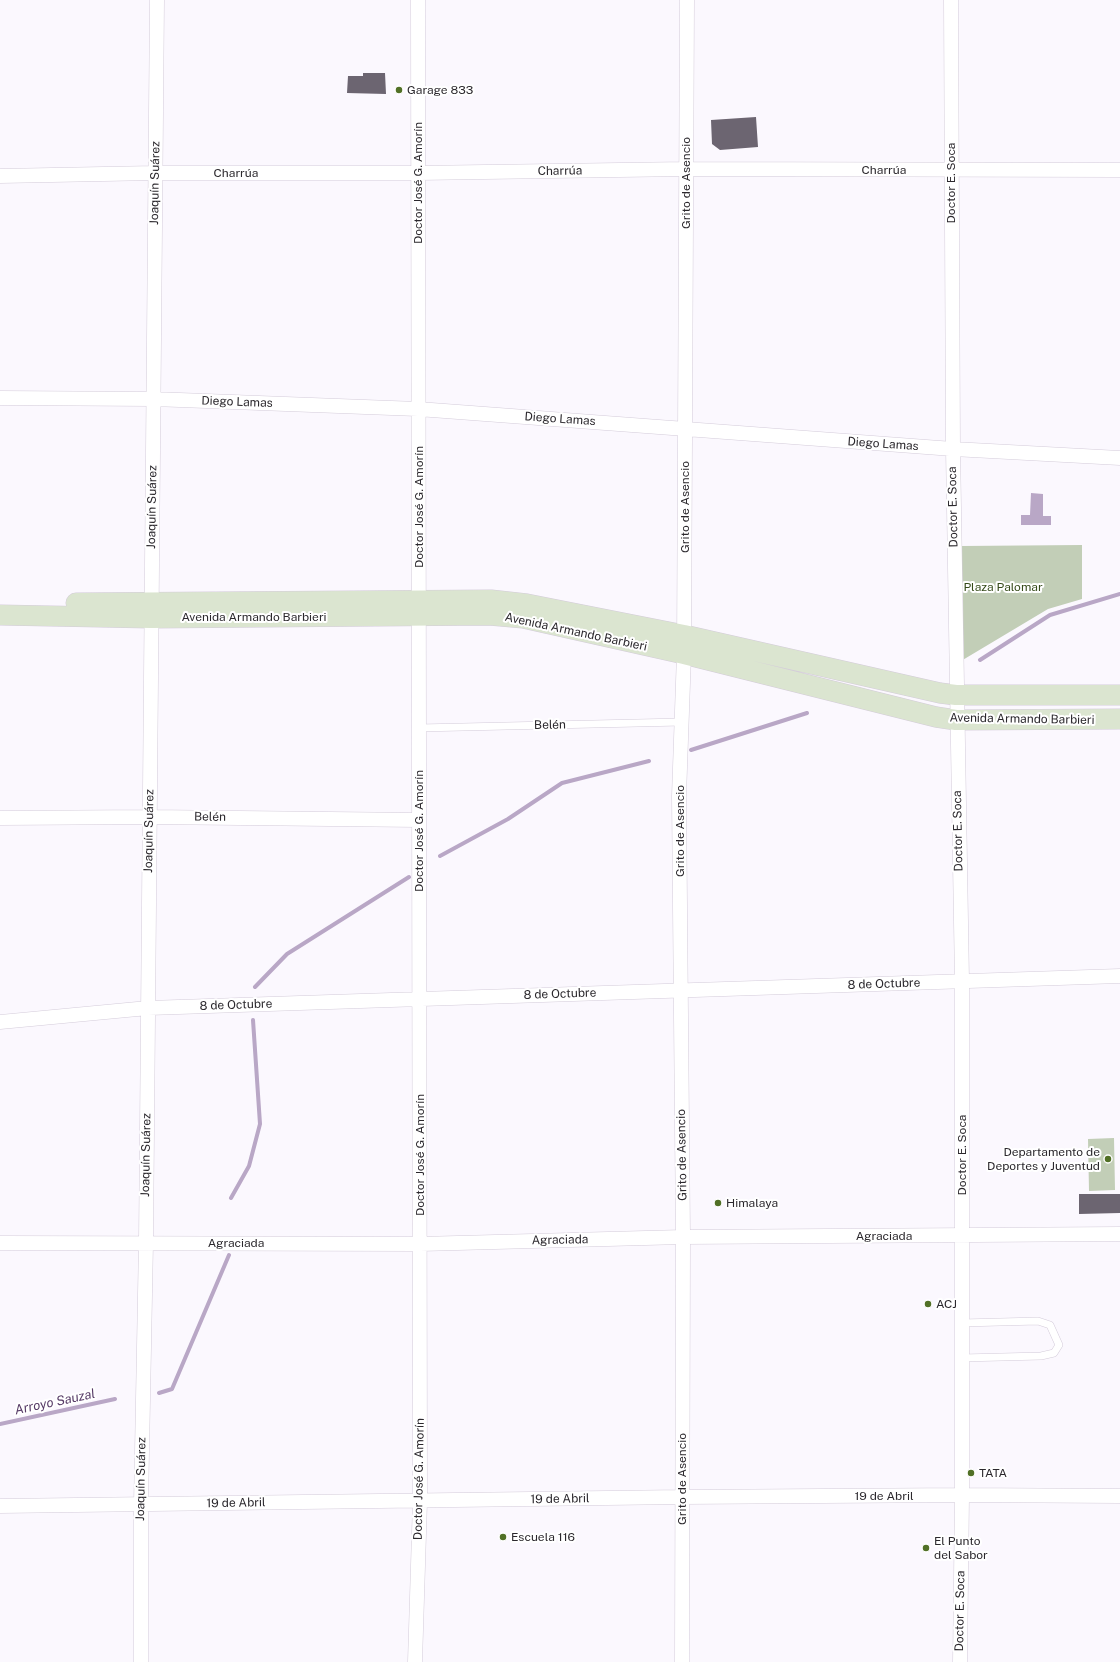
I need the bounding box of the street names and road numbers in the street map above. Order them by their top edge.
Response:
street label: Doctor José G. Amorín [411,122,425,244]
street label: Grito de Asencio [679,137,693,229]
street label: Joaquín Suárez [147,141,163,225]
street label: Doctor E. Soca [944,143,958,223]
street label: Charrúa [537,163,583,179]
street label: Charrúa [862,163,906,177]
street label: Charrúa [214,166,258,180]
street label: Diego Lamas [201,394,273,410]
street label: Diego Lamas [524,409,596,429]
street label: Diego Lamas [847,434,919,454]
street label: Doctor José G. Amorín [412,446,426,568]
street label: Grito de Asencio [678,461,692,553]
street label: Joaquín Suárez [144,465,160,549]
street label: Doctor E. Soca [945,466,961,548]
street label: Avenida Armando Barbieri [181,610,327,624]
street label: Avenida Armando Barbieri [504,610,648,654]
street label: Avenida Armando Barbieri [949,711,1095,727]
street label: Belén [534,718,566,732]
street label: Doctor José G. Amorín [412,770,426,892]
street label: Grito de Asencio [673,785,687,877]
street label: Joaquín Suárez [141,789,157,873]
street label: Doctor E. Soca [950,790,966,872]
street label: Belén [194,810,226,824]
street label: 8 de Octubre [847,976,921,992]
street label: 8 de Octubre [523,986,597,1002]
street label: 8 de Octubre [199,997,273,1013]
street label: Doctor José G. Amorín [413,1094,427,1216]
street label: Grito de Asencio [674,1109,690,1201]
street label: Joaquín Suárez [138,1113,154,1197]
street label: Doctor E. Soca [955,1115,969,1195]
street label: Agraciada [856,1229,912,1243]
street label: Agraciada [532,1232,588,1248]
street label: Agraciada [208,1236,264,1250]
street label: Doctor José G. Amorín [411,1418,427,1540]
street label: Grito de Asencio [675,1433,689,1525]
street label: Joaquín Suárez [133,1437,149,1521]
street label: 19 de Abril [854,1489,914,1503]
street label: 19 de Abril [530,1491,590,1507]
street label: 19 de Abril [206,1495,266,1511]
street label: Doctor E. Soca [952,1570,968,1652]

